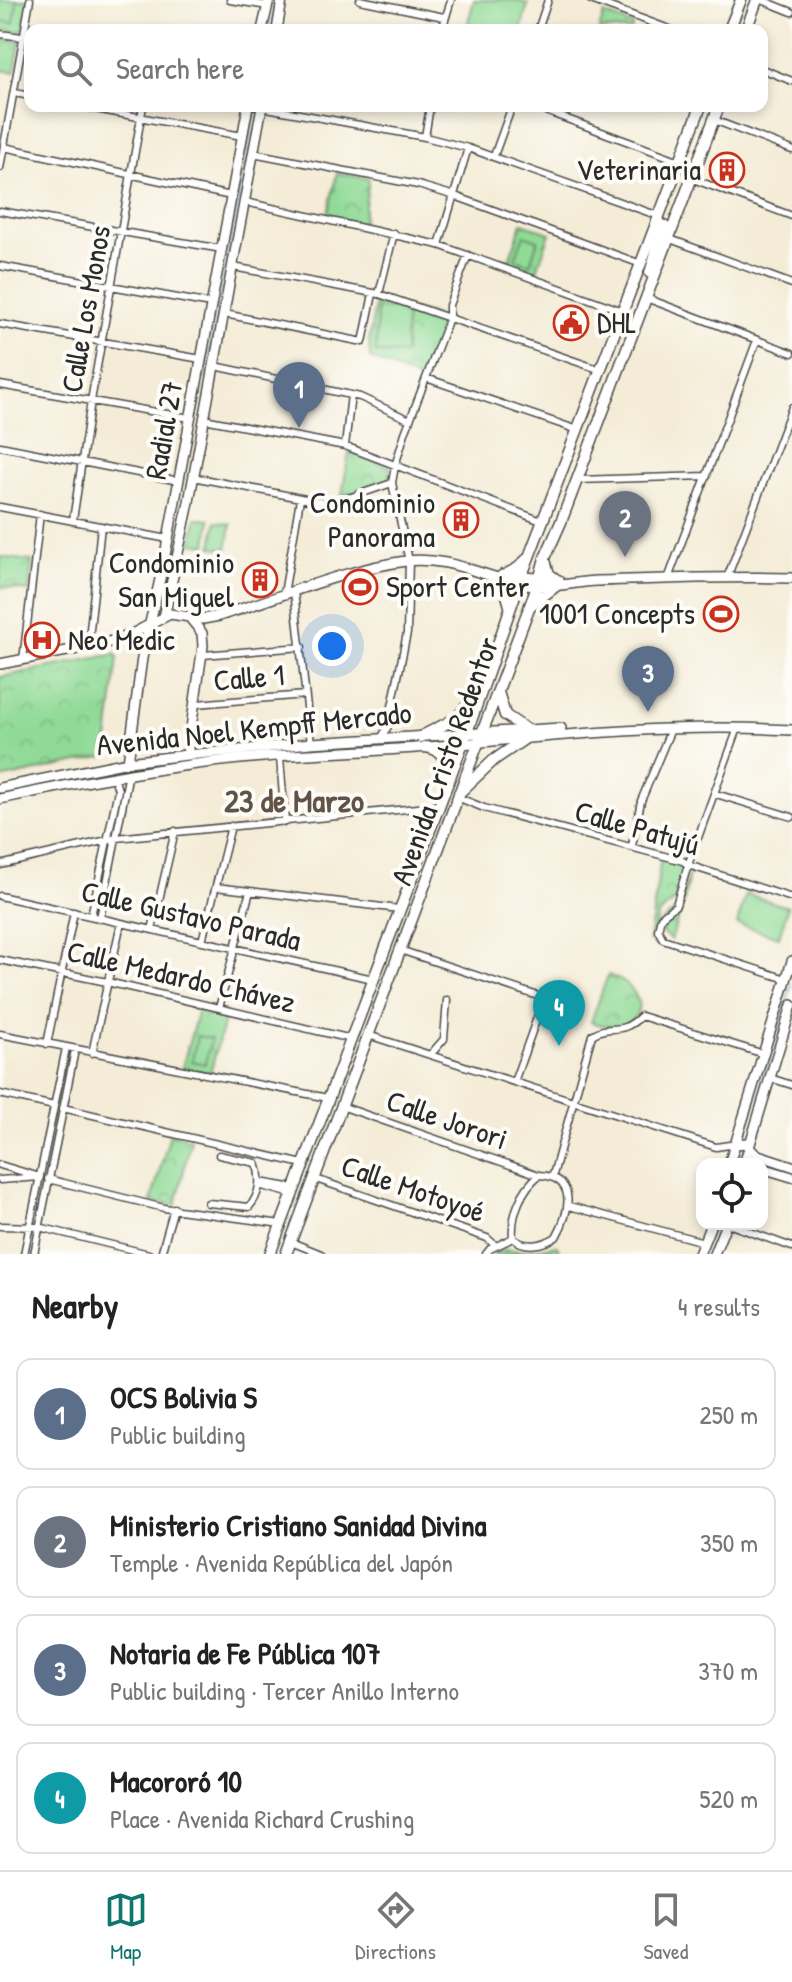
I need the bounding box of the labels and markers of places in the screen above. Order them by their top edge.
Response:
place label: Veterinaria [576,149,701,189]
building icon: Veterinaria [708,151,746,189]
place label: DHL [597,302,636,342]
public building icon: DHL [552,304,590,342]
pin: 1 [273,362,325,428]
place label: Condominio Panorama [310,482,435,556]
pin: 2 [599,491,651,557]
building icon: Condominio Panorama [442,501,480,539]
place label: Condominio San Miguel [109,542,234,616]
building icon: Condominio San Miguel [241,561,279,599]
place label: Sport Center [386,566,530,606]
sports icon: Sport Center [341,568,379,606]
place label: 1001 Concepts [539,593,695,633]
sports icon: 1001 Concepts [702,595,740,633]
place label: Neo Medic [68,619,175,659]
hospital icon: Neo Medic [23,621,61,659]
pin: 3 [622,646,674,712]
pin: 4 [533,980,585,1046]

